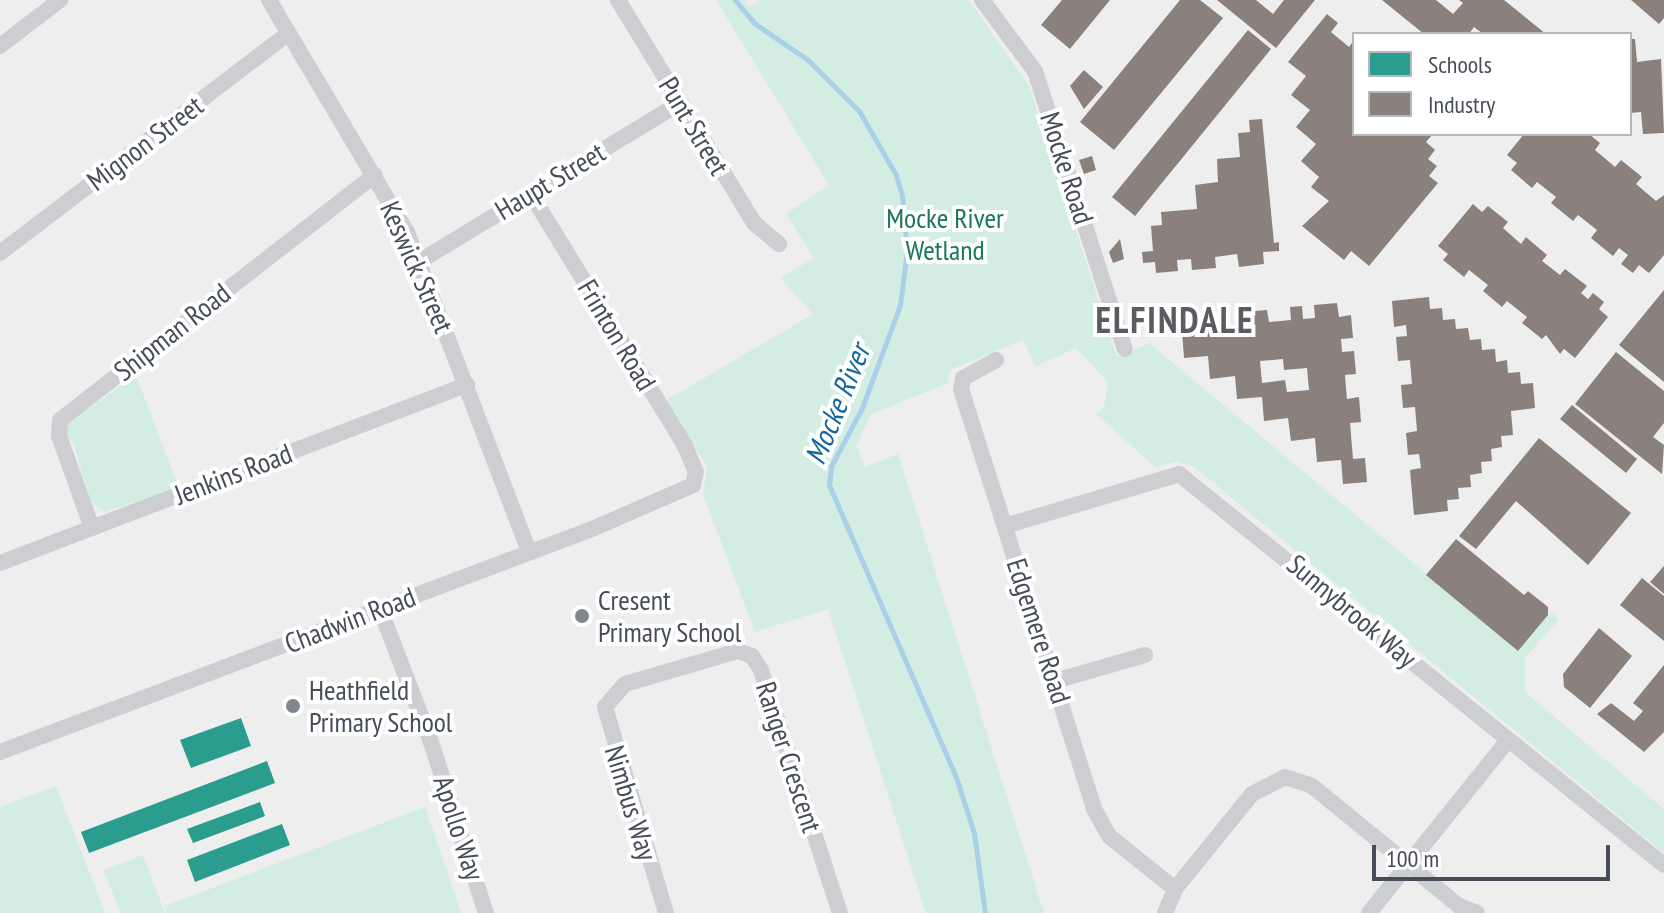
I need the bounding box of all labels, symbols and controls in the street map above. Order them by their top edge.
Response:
legend [1352,32,1632,136]
text: Schools [1428,49,1492,80]
street label: Punt Street [652,71,736,181]
street label: Mignon Street [80,88,210,198]
text: Industry [1428,89,1495,120]
street label: Mocke Road [1033,108,1101,228]
street label: Haupt Street [489,135,611,227]
street label: Keswick Street [373,196,461,338]
park label: Mocke River Wetland [886,201,1004,267]
street label: Frinton Road [571,274,663,396]
street label: Shipman Road [107,276,237,388]
district label: ELFINDALE [1096,298,1254,342]
water label: Mocke River [797,339,877,469]
street label: Jenkins Road [170,436,296,512]
street label: Sunnybrook Way [1280,547,1424,675]
street label: Edgemere Road [1000,554,1078,708]
street label: Chadwin Road [280,580,420,660]
place label: Cresent Primary School [598,583,742,649]
marker: Cresent Primary School [573,607,591,625]
place label: Heathfield Primary School [309,673,453,739]
street label: Ranger Crescent [749,677,829,837]
marker: Heathfield Primary School [284,697,302,715]
street label: Nimbus Way [598,741,664,865]
street label: Apollo Way [426,771,492,885]
scale bar [1376,829,1614,879]
text: 100 m [1386,843,1439,874]

